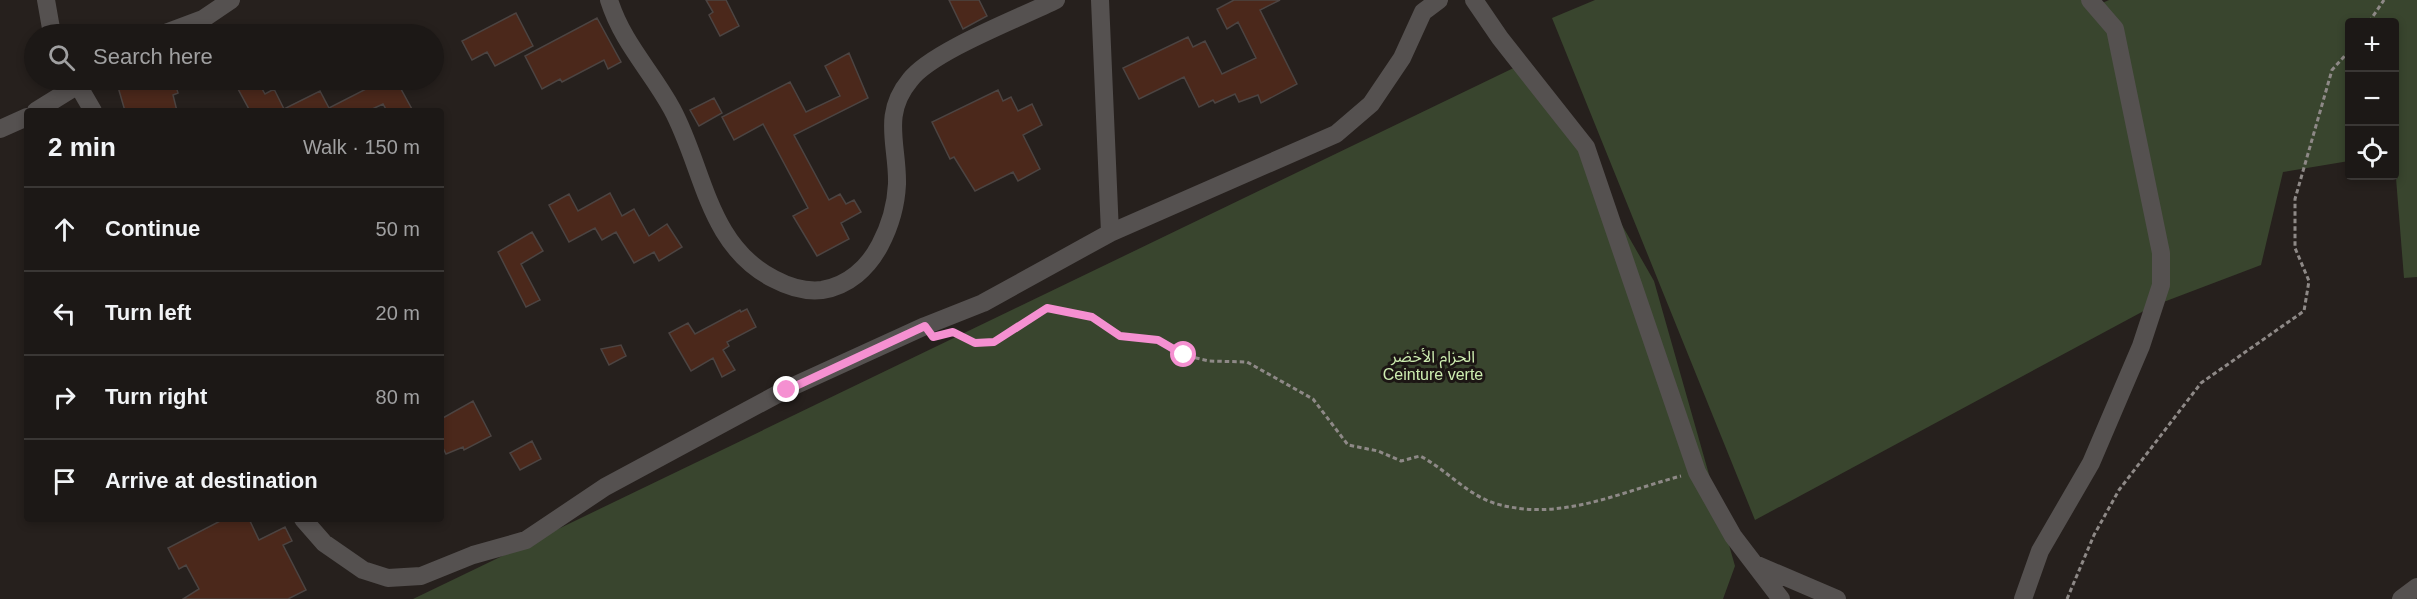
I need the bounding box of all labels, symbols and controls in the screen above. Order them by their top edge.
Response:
map controls [2345,18,2399,180]
button: + [2345,18,2399,72]
search box [24,24,444,90]
icon: search [45,41,78,74]
text: Search here [93,44,213,69]
button: − [2345,72,2399,126]
button: locate [2345,126,2399,180]
text: 2 min [48,132,116,162]
text: Walk · 150 m [303,136,420,158]
icon: ahead [48,213,81,246]
text: Continue [105,216,200,241]
text: 50 m [376,218,420,240]
icon: left [48,297,81,330]
text: Turn left [105,300,191,325]
text: 20 m [376,302,420,324]
route start [1170,341,1196,367]
park label: الحزام الأخضر Ceinture verte [1383,348,1483,383]
route end [773,376,799,402]
icon: right [48,381,81,414]
text: Turn right [105,384,207,409]
text: 80 m [376,386,420,408]
icon: arrive [48,465,81,498]
text: Arrive at destination [105,468,318,493]

